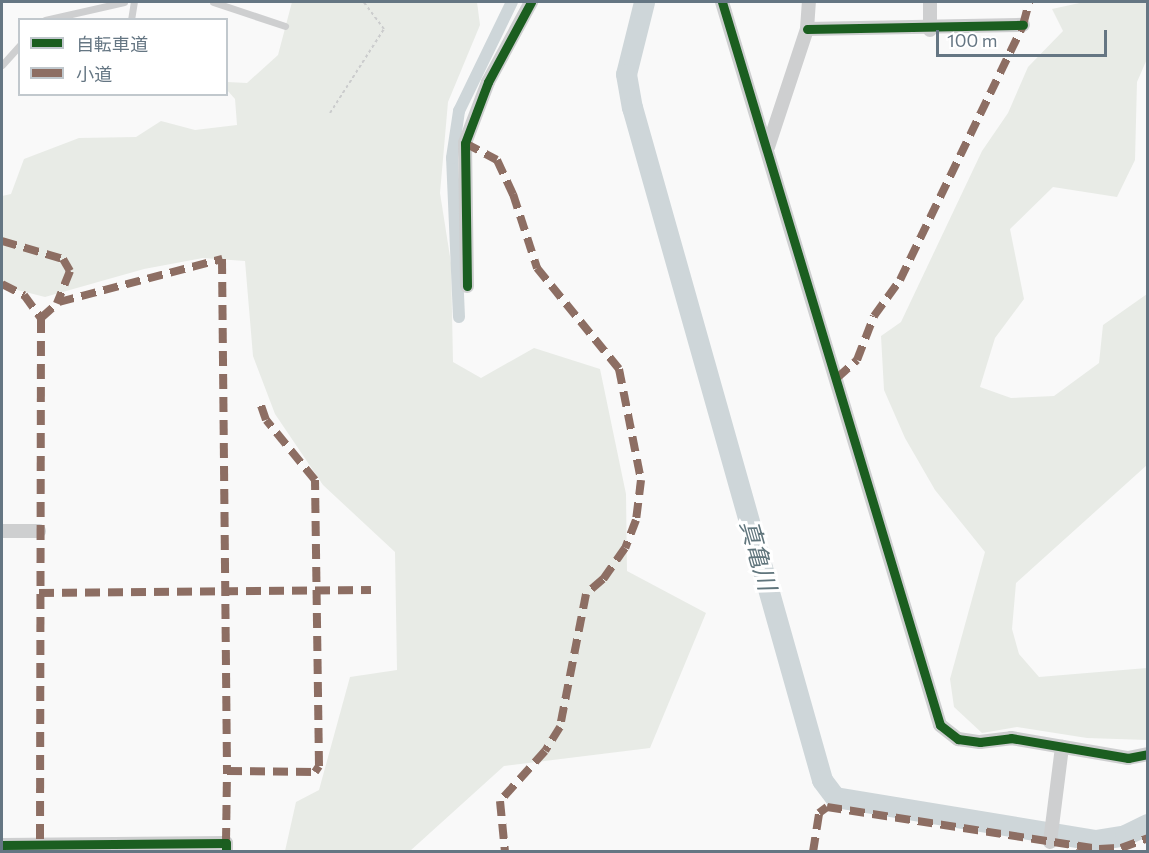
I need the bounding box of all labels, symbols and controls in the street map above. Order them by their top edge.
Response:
legend [18,18,228,96]
scale bar [939,18,1110,56]
text: 100 m [947,29,997,51]
text: 自転車道 [76,33,148,55]
text: 小道 [76,63,112,85]
water label: 真亀川 [735,516,783,594]

